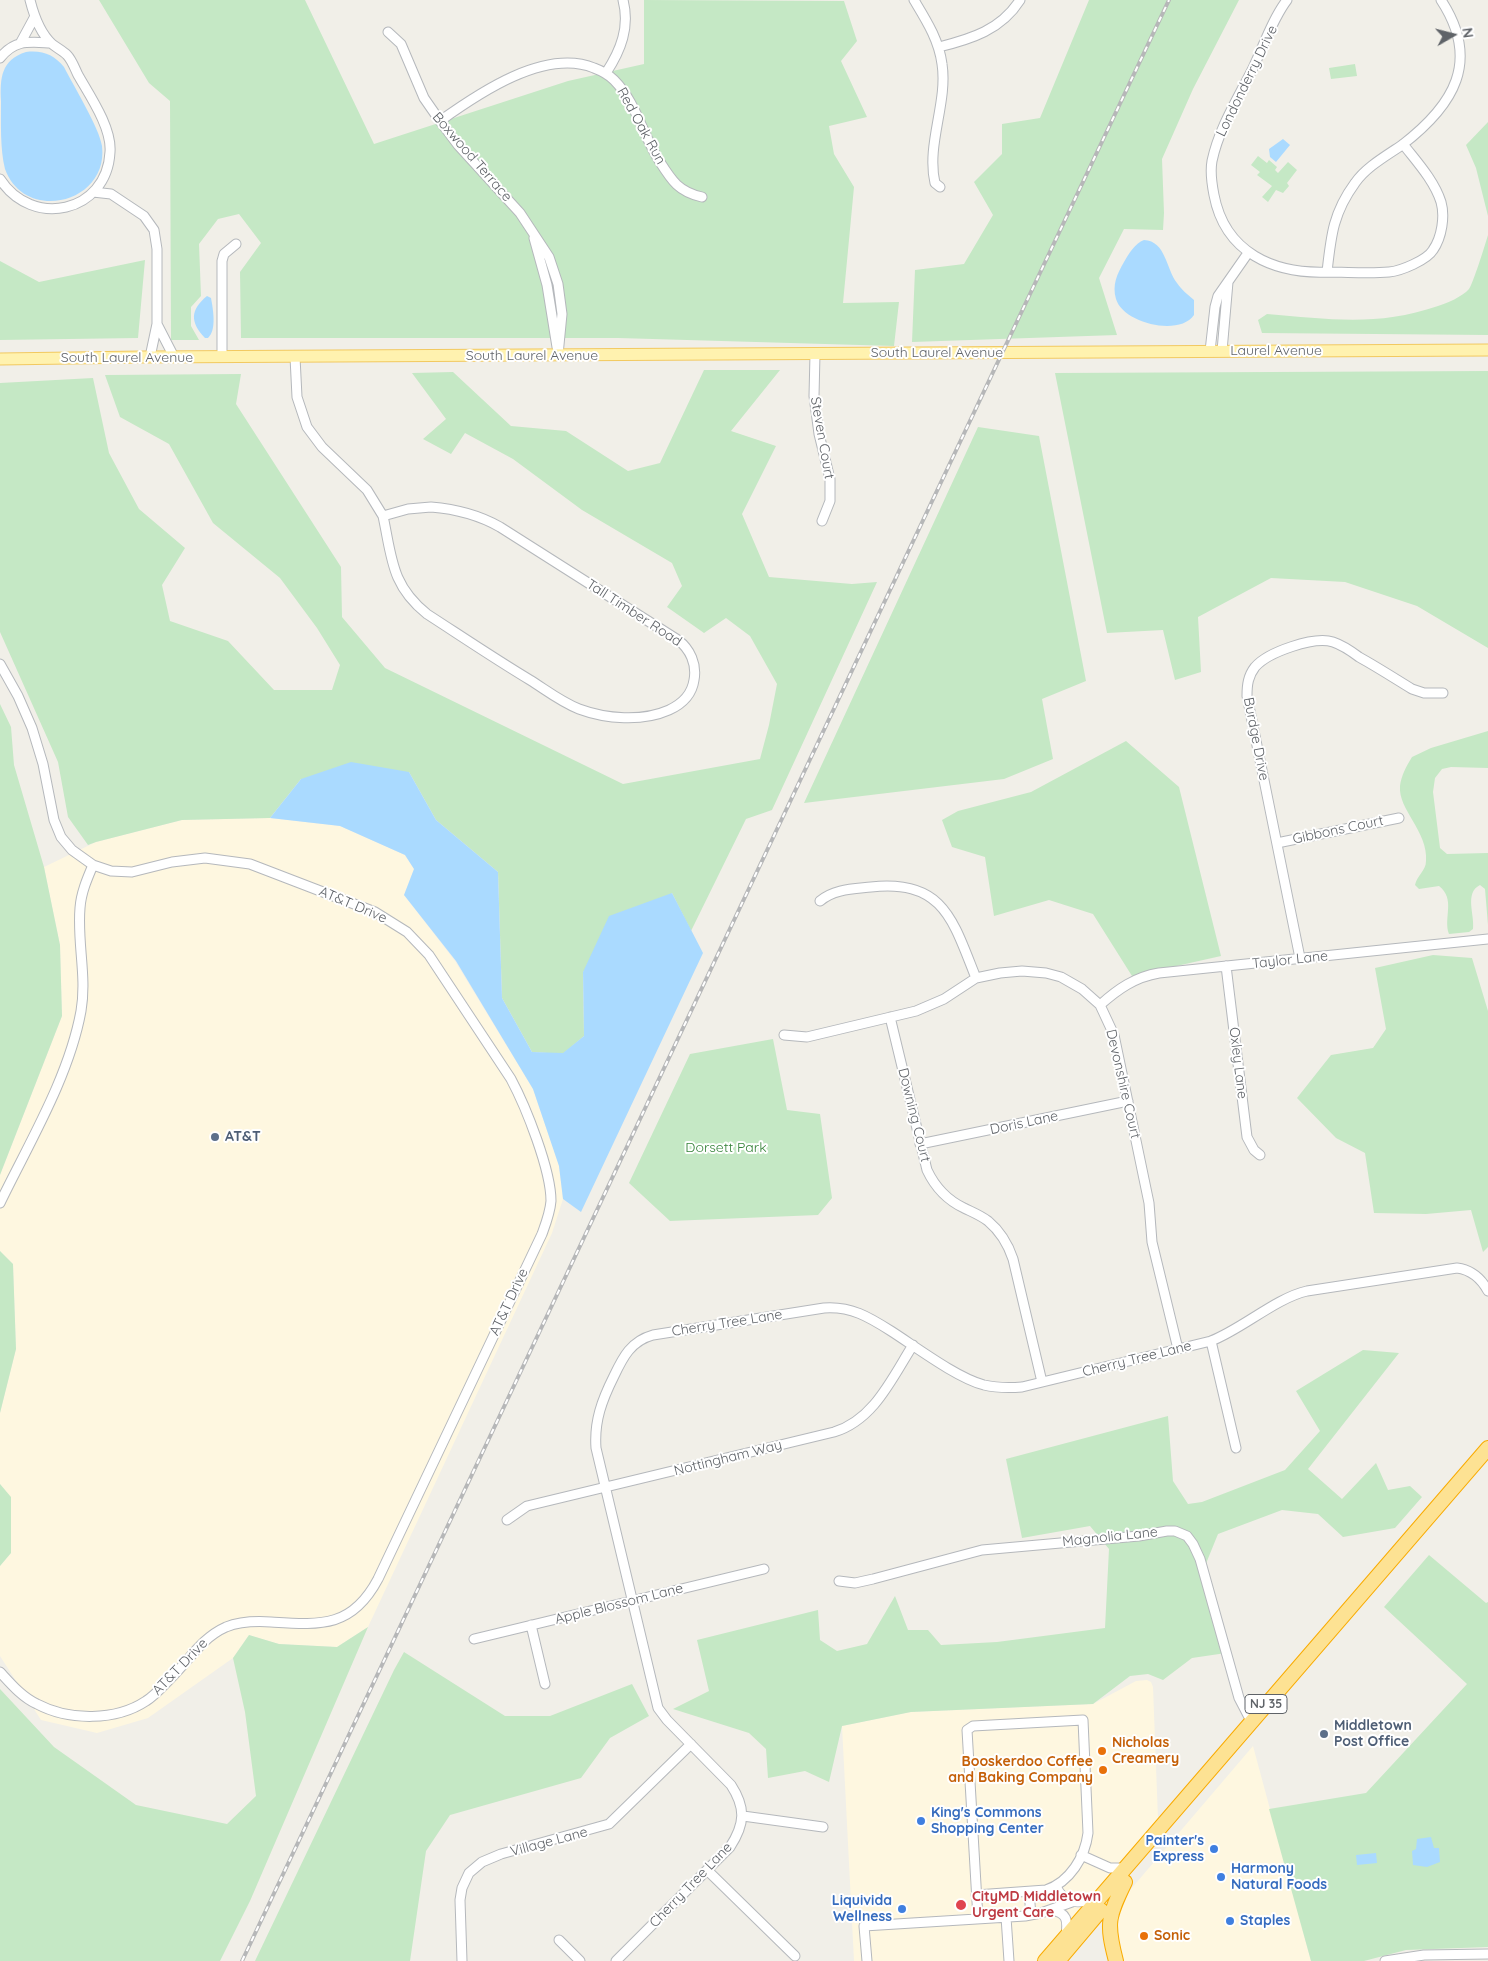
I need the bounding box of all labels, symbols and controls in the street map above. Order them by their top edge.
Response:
north arrow [1428,10,1478,60]
street label: Londonderry Drive [1213,23,1281,139]
text: N [1458,27,1477,39]
street label: Red Oak Run [613,85,669,167]
street label: Boxwood Terrace [429,109,515,205]
street label: Laurel Avenue [1230,343,1322,359]
street label: South Laurel Avenue [871,345,1003,361]
street label: South Laurel Avenue [466,348,598,364]
street label: South Laurel Avenue [61,350,193,366]
street label: Steven Court [807,396,837,480]
street label: Tall Timber Road [583,576,685,650]
street label: Burdge Drive [1240,696,1272,782]
street label: Gibbons Court [1291,812,1385,848]
street label: AT&T Drive [316,883,390,927]
street label: Taylor Lane [1251,948,1329,972]
street label: Oxley Lane [1225,1026,1251,1100]
street label: Devonshire Court [1102,1028,1144,1140]
street label: Downing Court [894,1066,934,1164]
street label: Doris Lane [988,1108,1060,1138]
place label: AT&T [225,1129,261,1145]
marker: AT&T [209,1131,221,1143]
park label: Dorsett Park [685,1140,767,1156]
street label: AT&T Drive [486,1266,532,1338]
street label: Cherry Tree Lane [670,1306,784,1340]
street label: Cherry Tree Lane [1081,1337,1193,1381]
street label: Nottingham Way [672,1436,784,1480]
street label: Magnolia Lane [1061,1524,1159,1550]
street label: Apple Blossom Lane [553,1580,685,1628]
street label: AT&T Drive [149,1635,211,1699]
road number: NJ 35 [1245,1695,1287,1714]
place label: Middletown Post Office [1334,1718,1412,1750]
marker: Middletown Post Office [1318,1728,1330,1740]
place label: Nicholas Creamery [1112,1735,1179,1768]
marker: Nicholas Creamery [1096,1745,1108,1757]
place label: Booskerdoo Coffee and Baking Company [948,1754,1093,1786]
marker: Booskerdoo Coffee and Baking Company [1097,1764,1109,1776]
place label: King's Commons Shopping Center [931,1805,1044,1838]
marker: King's Commons Shopping Center [915,1815,927,1827]
street label: Village Lane [509,1824,589,1860]
place label: Painter's Express [1145,1833,1204,1865]
street label: Cherry Tree Lane [646,1839,736,1931]
marker: Painter's Express [1208,1843,1220,1855]
place label: Harmony Natural Foods [1231,1861,1327,1894]
marker: Harmony Natural Foods [1215,1871,1227,1883]
place label: CityMD Middletown Urgent Care [972,1889,1101,1921]
place label: Liquivida Wellness [832,1893,892,1925]
marker: CityMD Middletown Urgent Care [954,1898,968,1912]
marker: Liquivida Wellness [896,1903,908,1915]
place label: Staples [1240,1913,1290,1929]
marker: Staples [1224,1915,1236,1927]
place label: Sonic [1154,1928,1190,1944]
marker: Sonic [1138,1930,1150,1942]

